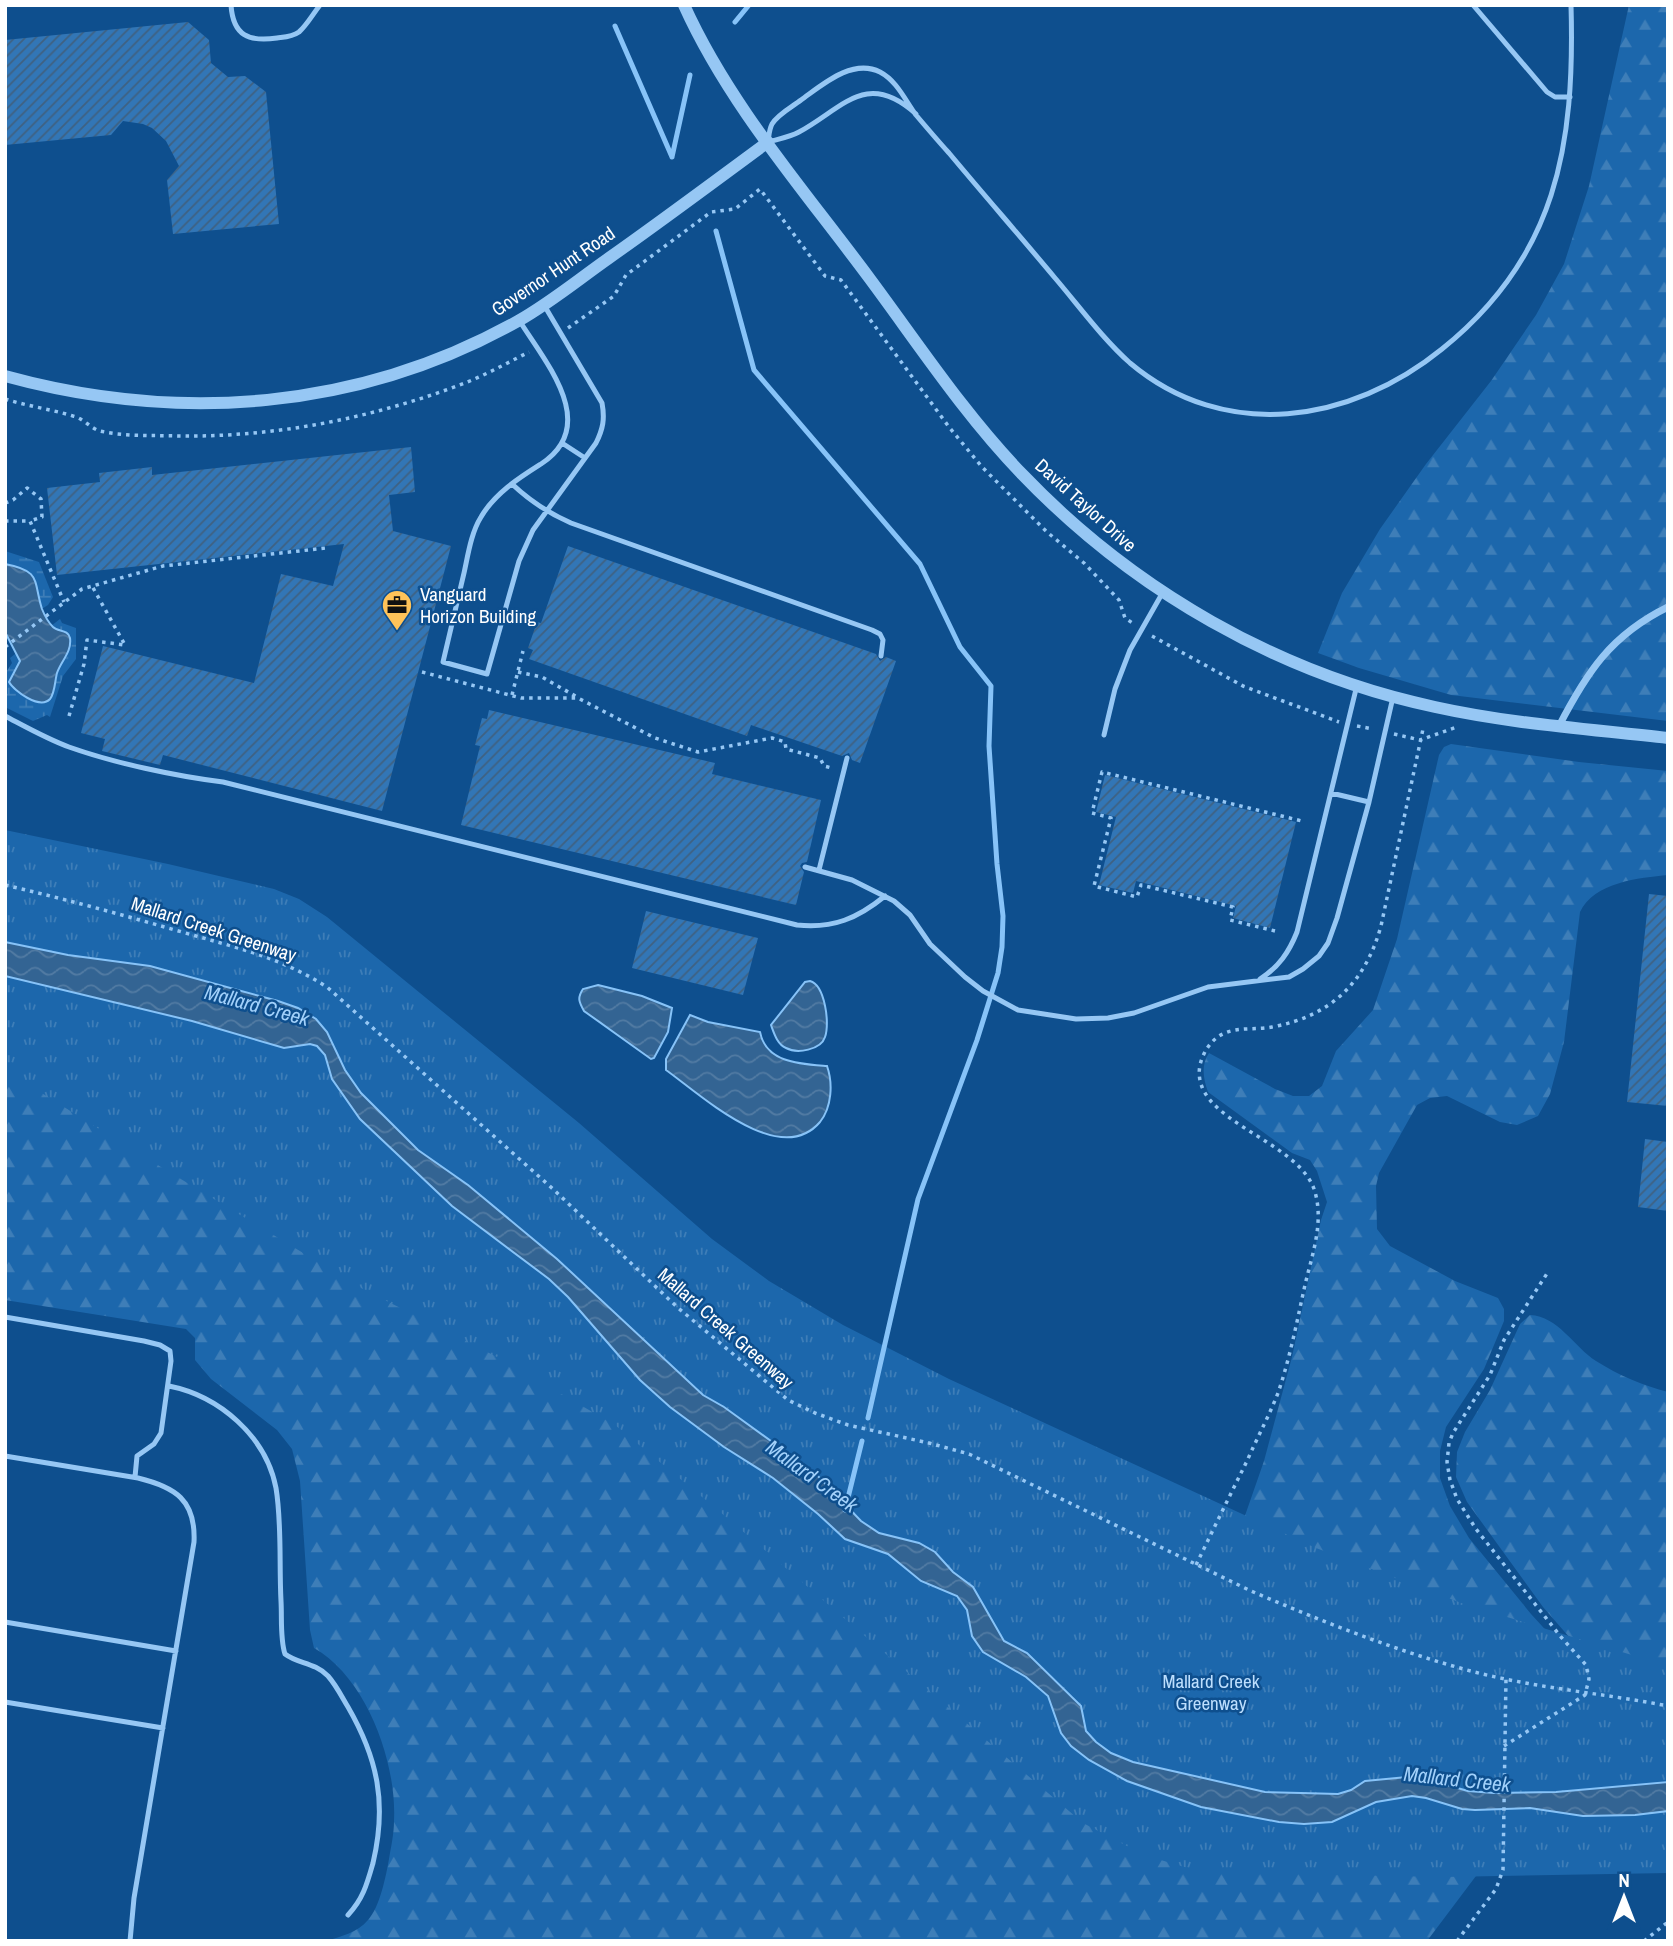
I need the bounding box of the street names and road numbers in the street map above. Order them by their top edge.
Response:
street label: Governor Hunt Road [486,220,620,322]
street label: David Taylor Drive [1030,452,1142,558]
street label: Mallard Creek Greenway [128,890,300,968]
street label: Mallard Creek Greenway [652,1262,800,1394]

